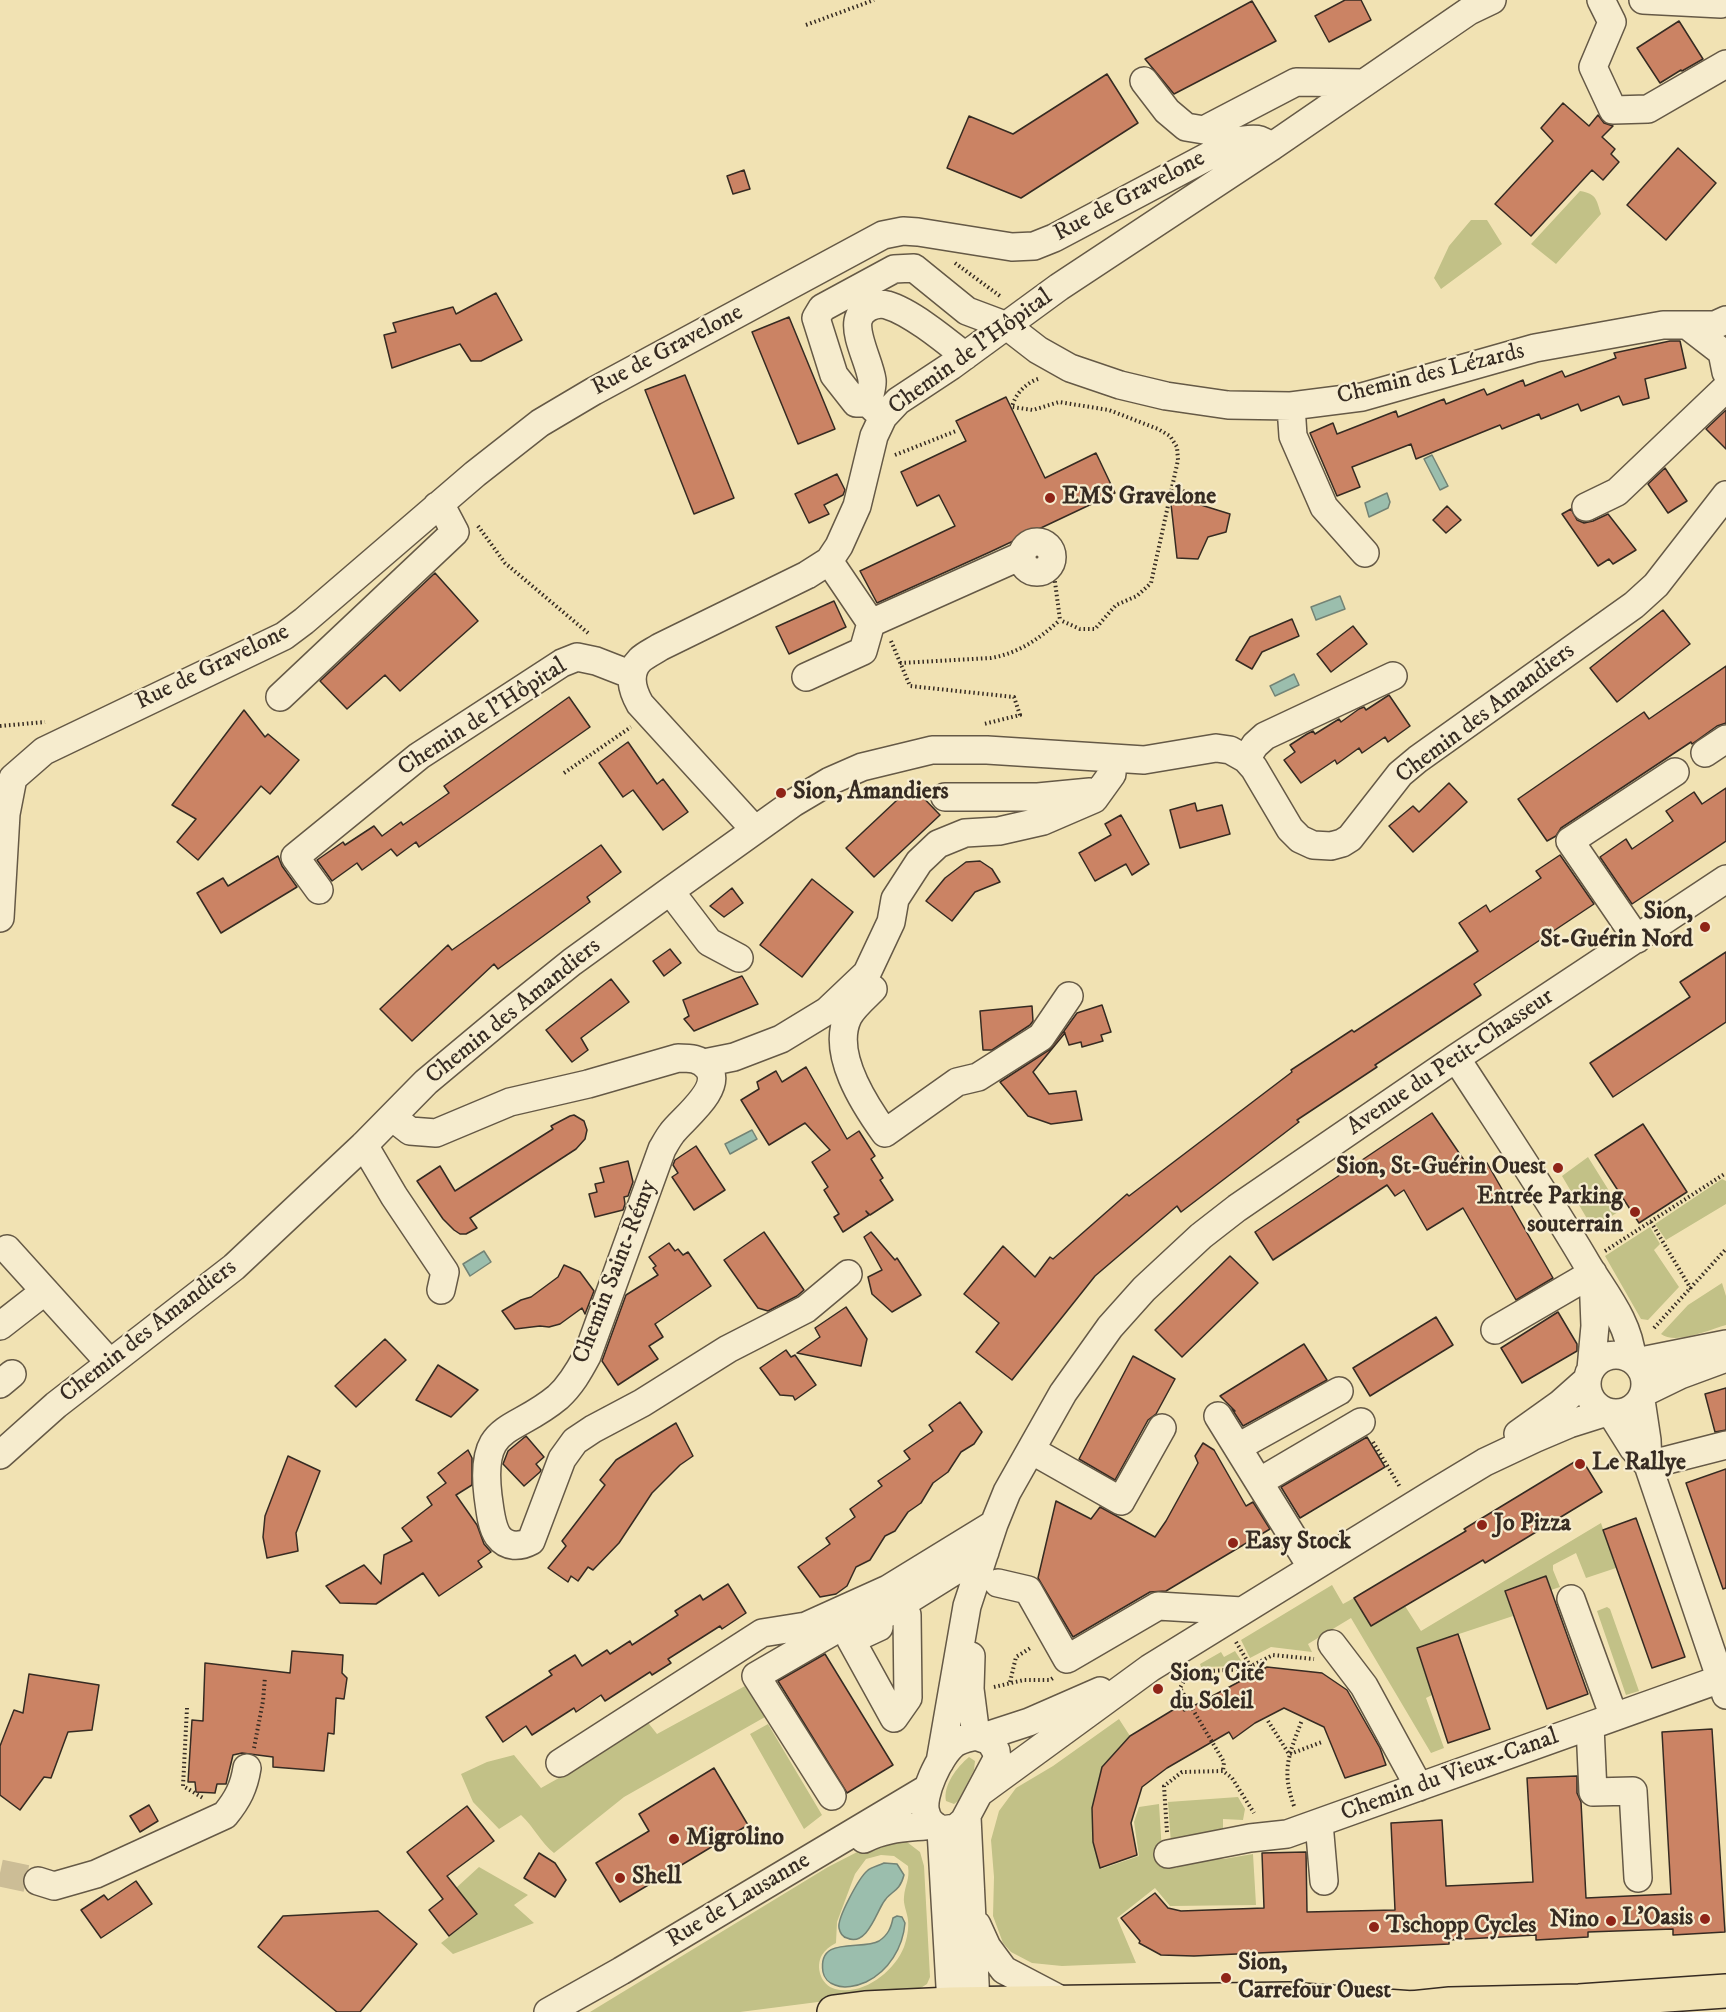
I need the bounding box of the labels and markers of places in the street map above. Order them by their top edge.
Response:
place label: EMS Gravelone [1062,484,1216,512]
marker: EMS Gravelone [1043,491,1057,505]
place label: Sion, Amandiers [793,779,949,807]
marker: Sion, Amandiers [774,786,788,800]
place label: Sion, St-Guérin Nord [1540,899,1693,955]
marker: Sion, St-Guérin Nord [1698,920,1712,934]
place label: Sion, St-Guérin Ouest [1336,1154,1546,1182]
marker: Sion, St-Guérin Ouest [1551,1161,1565,1175]
place label: Entrée Parking souterrain [1477,1184,1623,1240]
marker: Entrée Parking souterrain [1628,1205,1642,1219]
place label: Le Rallye [1592,1450,1686,1478]
marker: Le Rallye [1573,1457,1587,1471]
place label: Jo Pizza [1494,1511,1571,1539]
marker: Jo Pizza [1475,1518,1489,1532]
place label: Easy Stock [1245,1529,1351,1557]
marker: Easy Stock [1226,1536,1240,1550]
place label: Sion, Cité du Soleil [1170,1661,1264,1717]
marker: Sion, Cité du Soleil [1151,1682,1165,1696]
place label: Migrolino [686,1825,784,1853]
marker: Migrolino [667,1832,681,1846]
place label: Shell [632,1864,681,1892]
marker: Shell [613,1871,627,1885]
place label: L'Oasis [1622,1905,1693,1933]
place label: Nino [1550,1907,1599,1935]
marker: L'Oasis [1698,1912,1712,1926]
place label: Tschopp Cycles [1386,1913,1536,1941]
marker: Nino [1604,1914,1618,1928]
marker: Tschopp Cycles [1367,1920,1381,1934]
place label: Sion, Carrefour Ouest [1238,1950,1391,2006]
marker: Sion, Carrefour Ouest [1219,1971,1233,1985]

